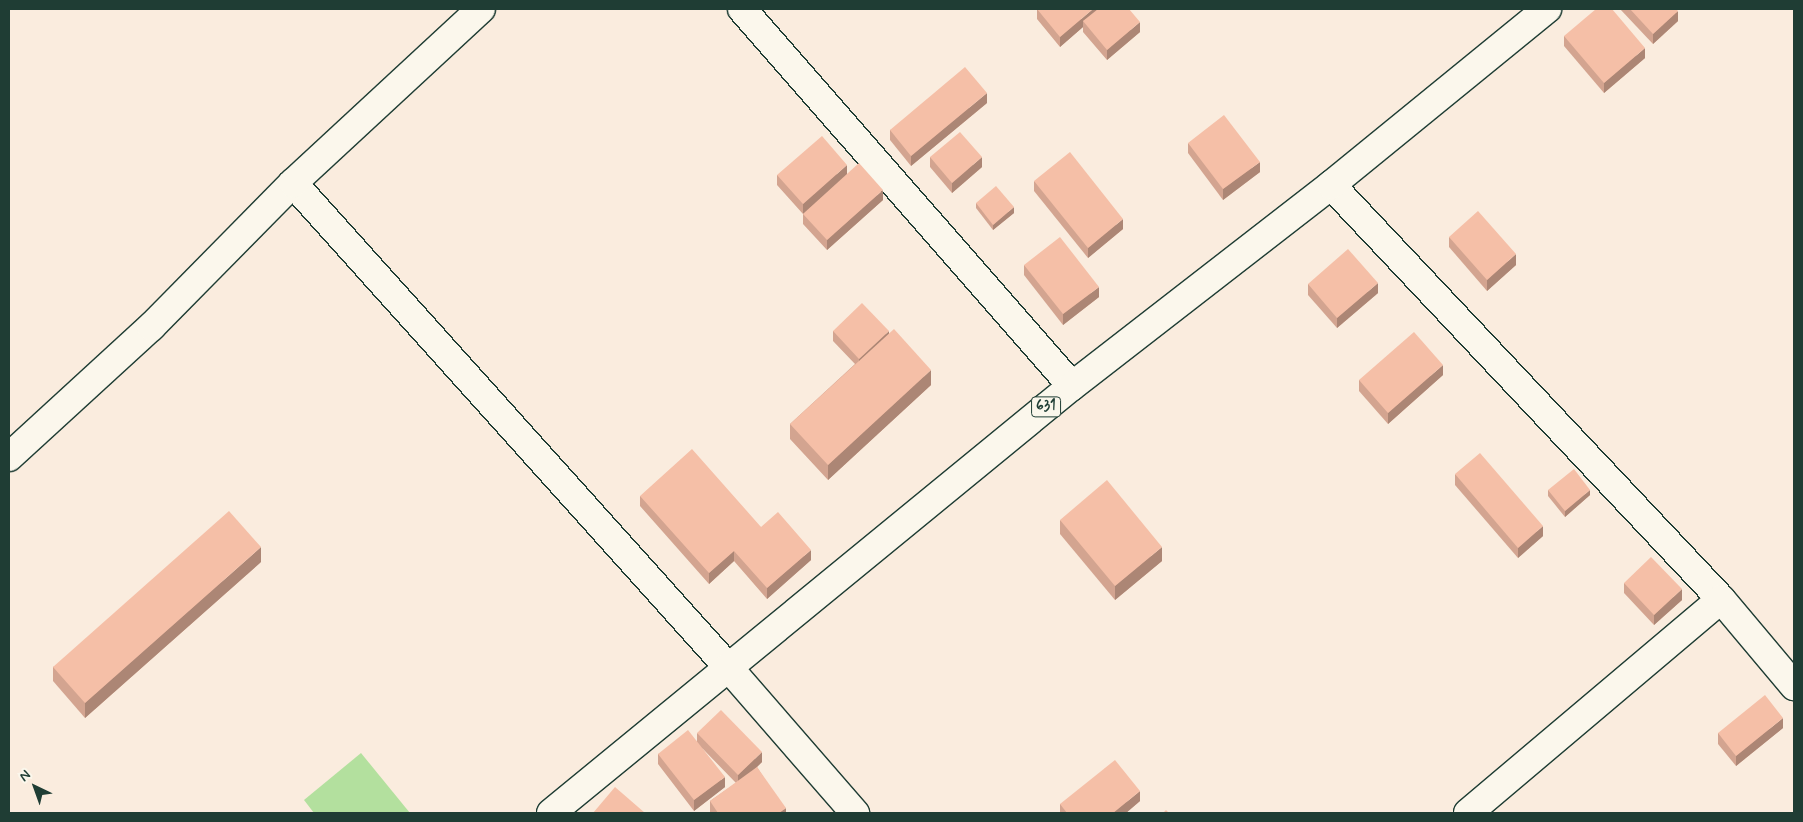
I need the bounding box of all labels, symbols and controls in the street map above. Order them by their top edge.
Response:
road number: 631 [1031,394,1061,420]
north arrow [10,762,60,812]
text: N [15,766,34,786]

